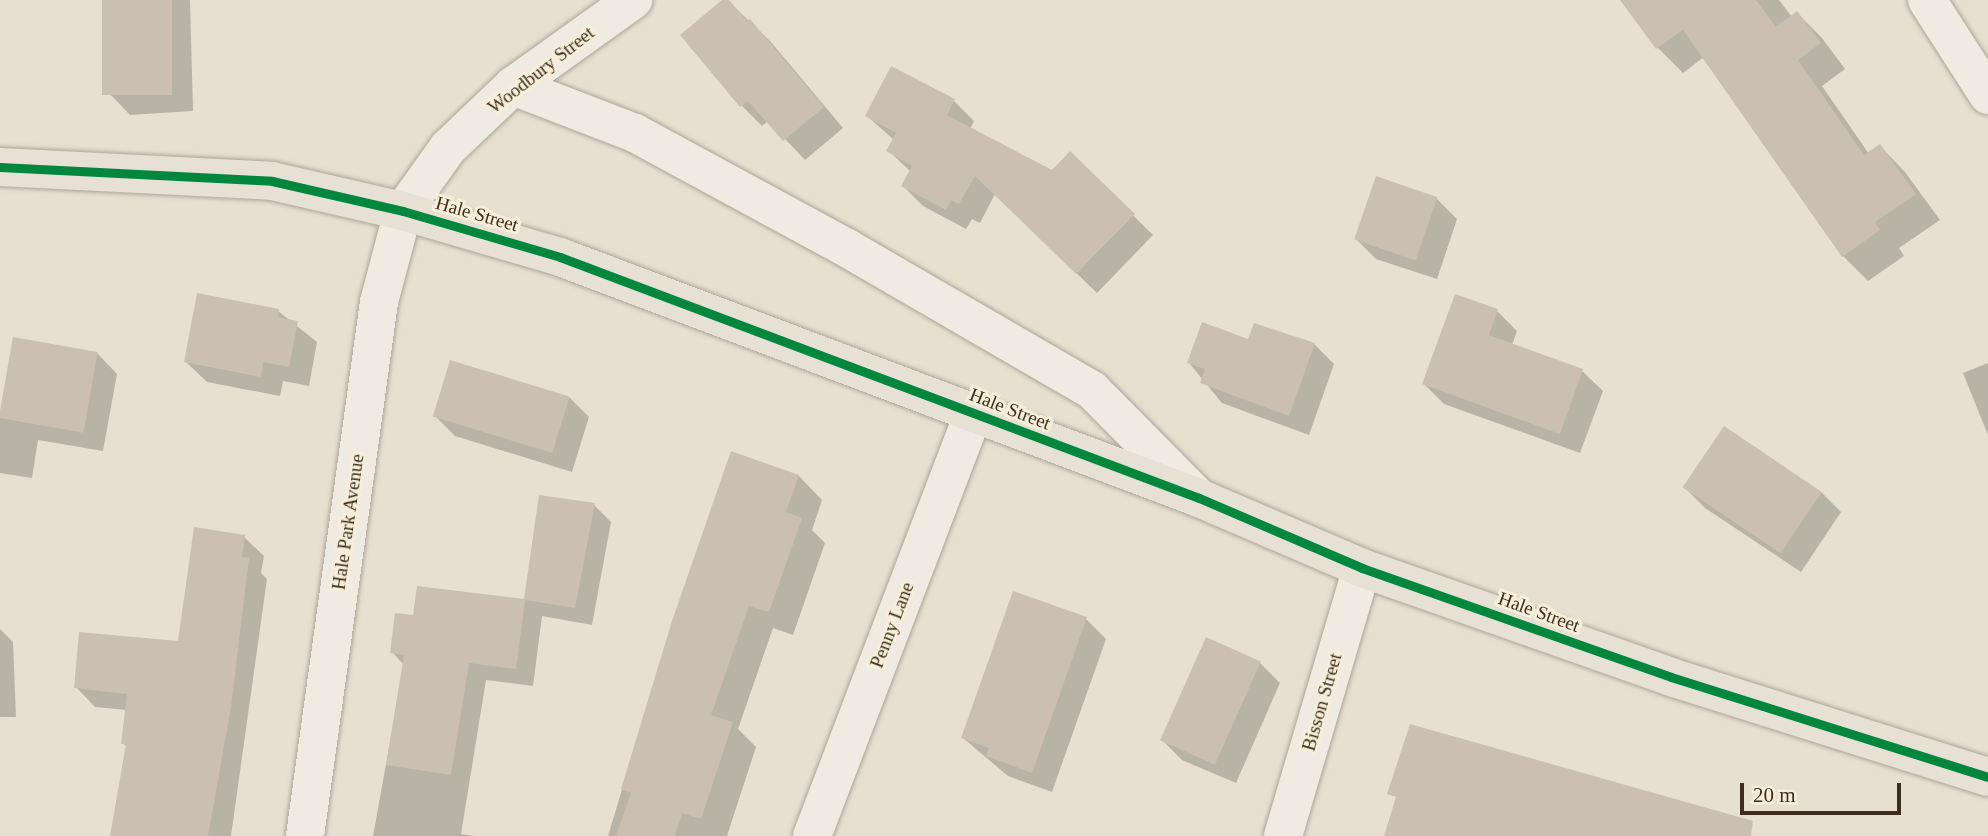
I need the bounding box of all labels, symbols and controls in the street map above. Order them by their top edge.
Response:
street label: Woodbury Street [483,21,599,119]
street label: Hale Street [433,191,521,237]
street label: Hale Street [966,383,1054,435]
street label: Hale Park Avenue [327,452,369,592]
street label: Penny Lane [865,579,919,671]
street label: Hale Street [1495,587,1583,637]
street label: Bisson Street [1297,650,1347,754]
scale bar [1743,770,1904,814]
text: 20 m [1753,783,1796,807]

